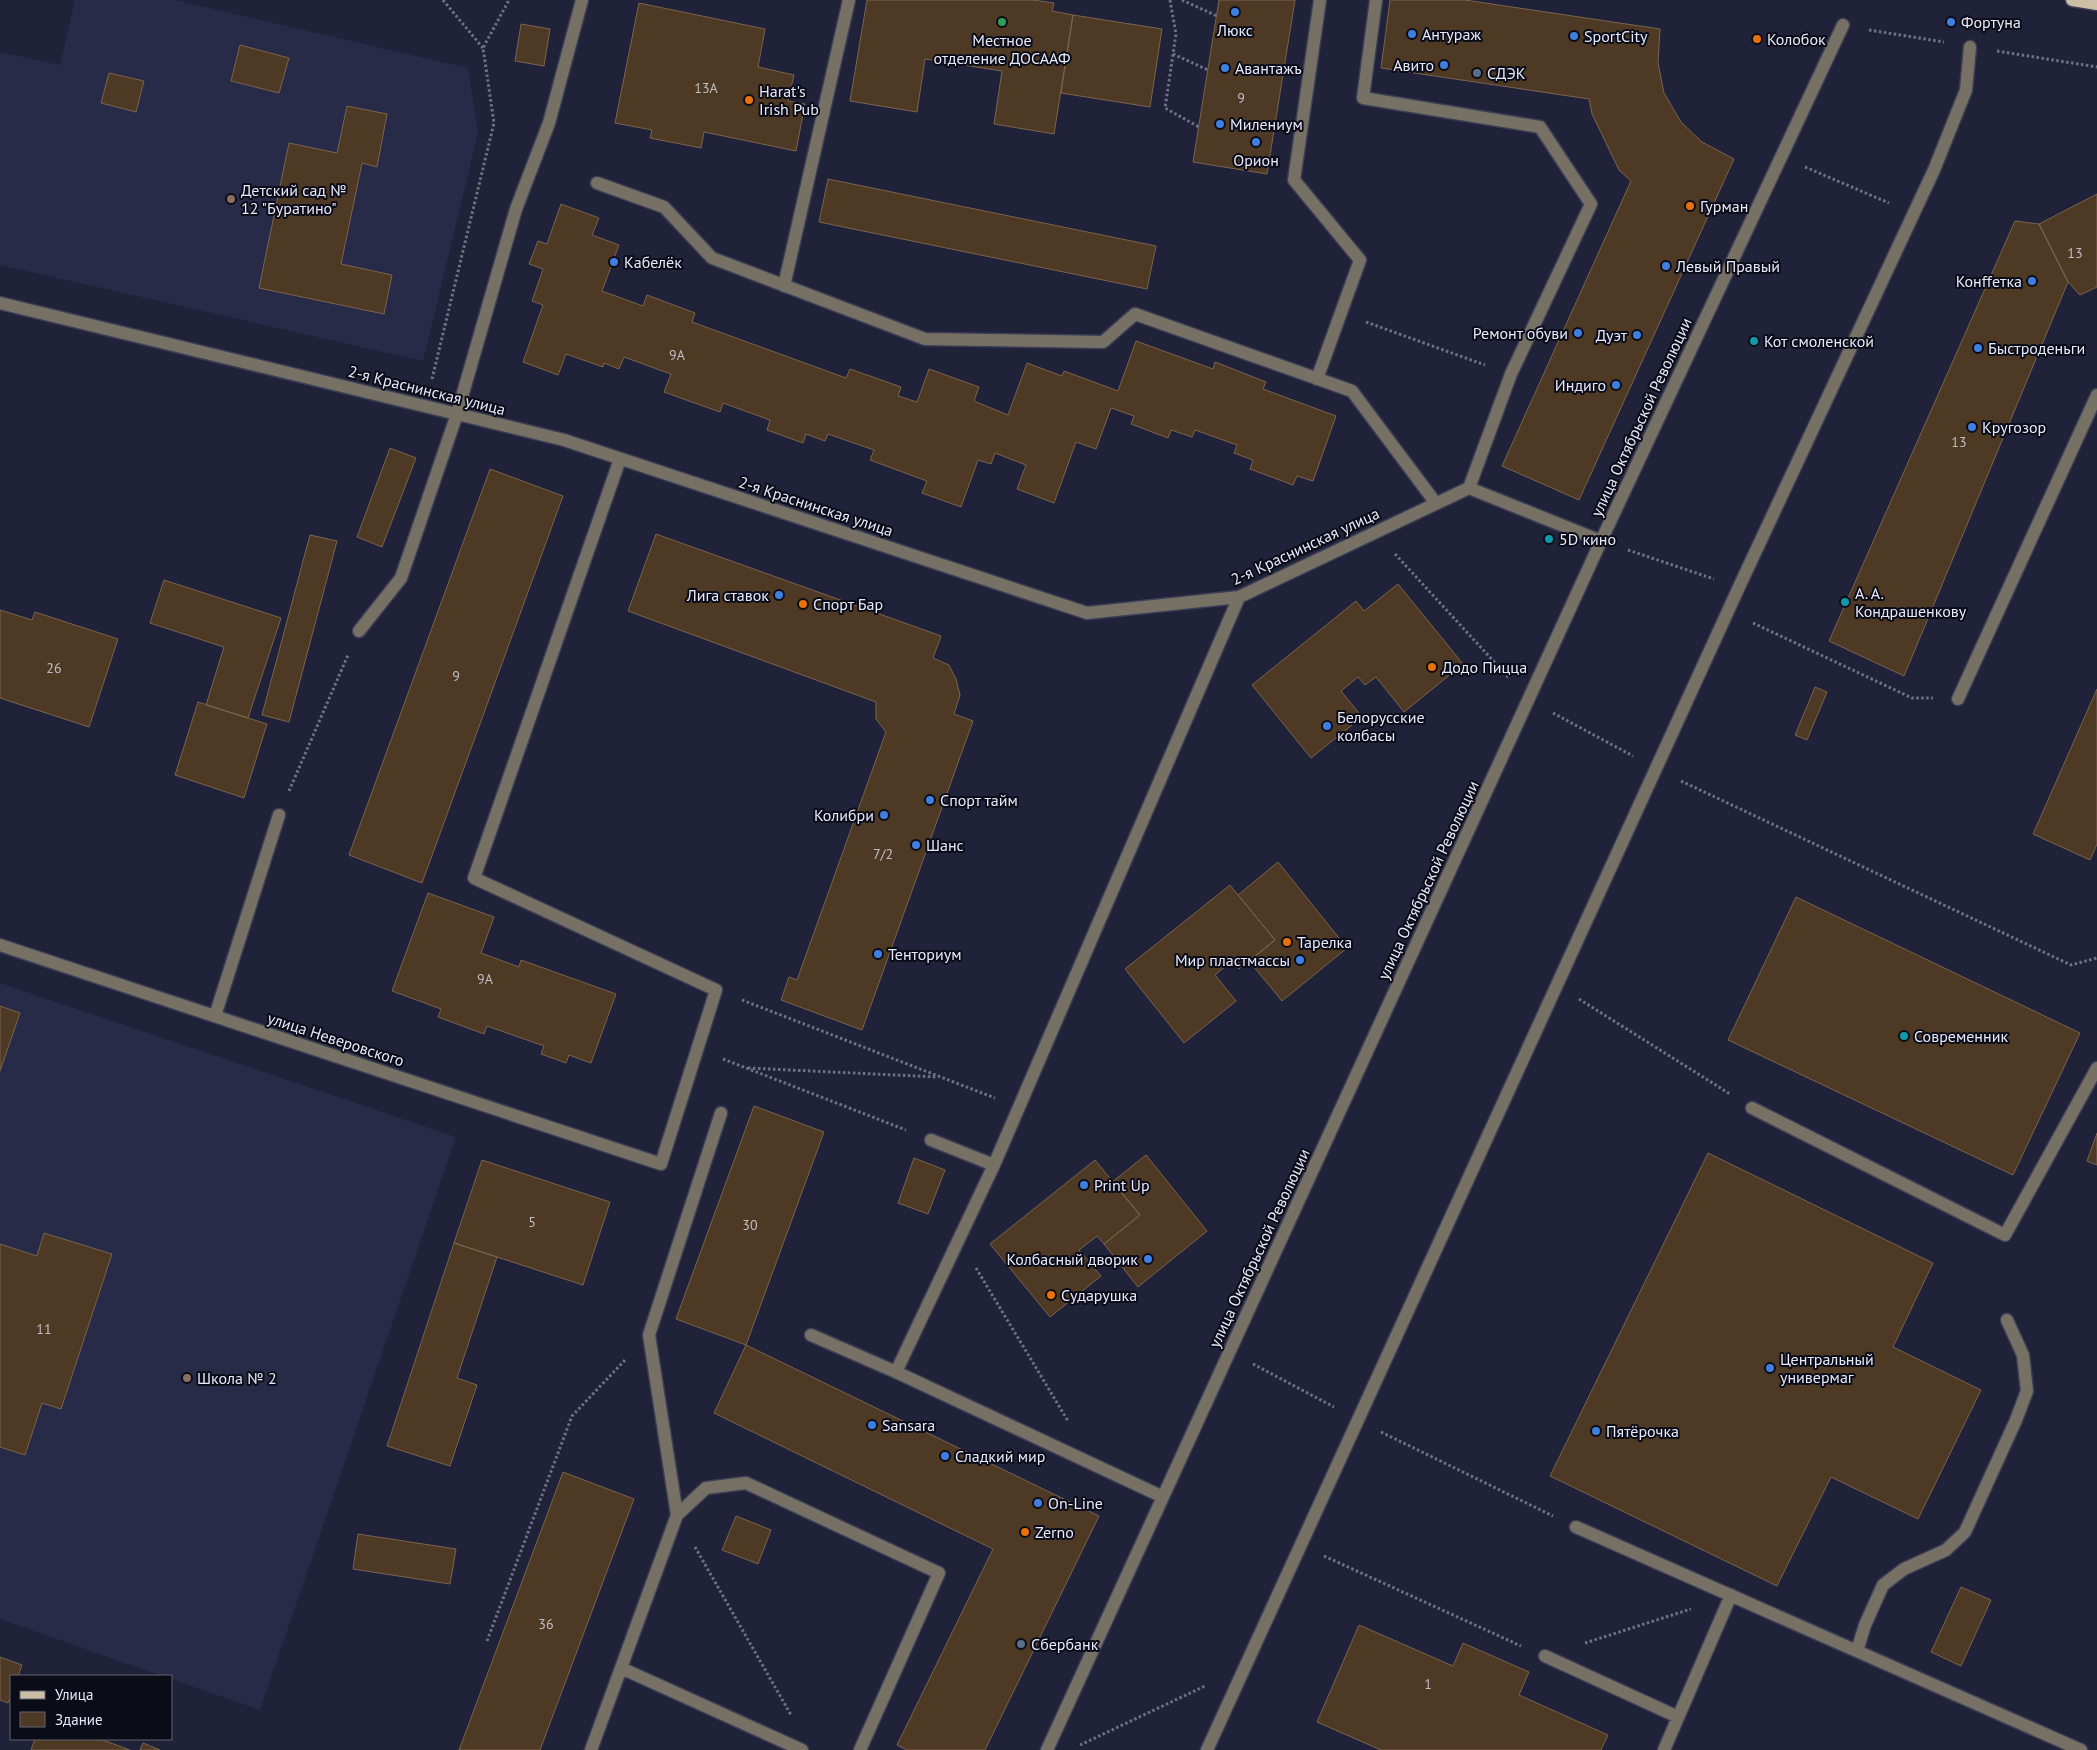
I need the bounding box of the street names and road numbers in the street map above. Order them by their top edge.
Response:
street label: улица Октябрьской Революции [1586,314,1696,520]
street label: 2-я Краснинская улица [346,361,508,419]
street label: 2-я Краснинская улица [736,472,896,540]
street label: 2-я Краснинская улица [1228,503,1382,589]
street label: улица Октябрьской Революции [1373,777,1483,983]
street label: улица Неверовского [265,1007,407,1071]
street label: улица Октябрьской Революции [1204,1145,1314,1351]

